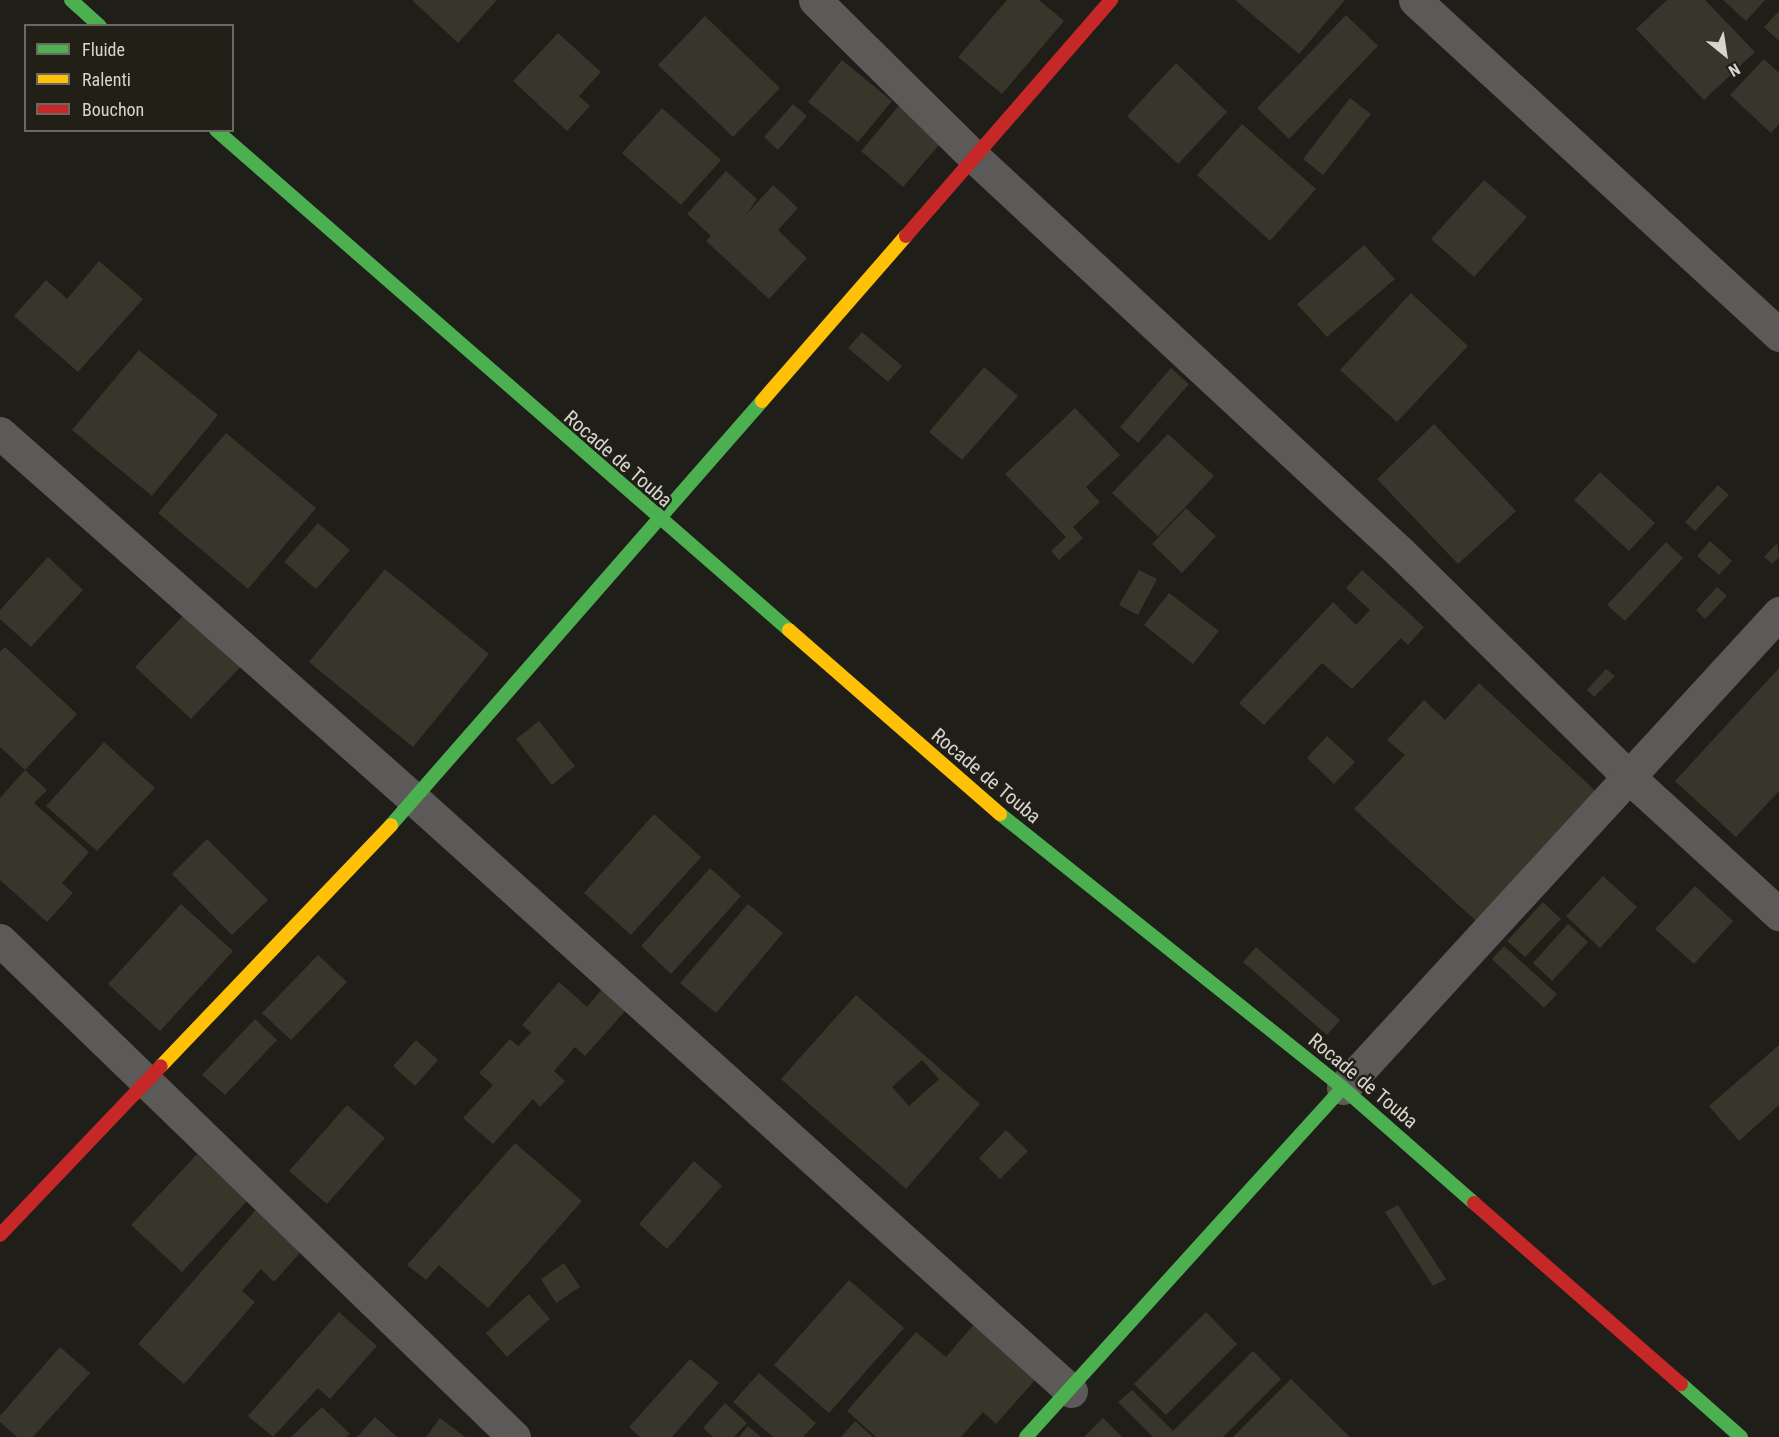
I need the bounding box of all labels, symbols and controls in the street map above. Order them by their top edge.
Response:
legend [24,24,234,132]
north arrow [1695,24,1755,84]
text: Fluide [82,39,125,60]
text: N [1725,59,1743,81]
text: Ralenti [82,69,131,90]
text: Bouchon [82,99,144,120]
street label: Rocade de Touba [559,405,677,513]
street label: Rocade de Touba [926,723,1046,829]
street label: Rocade de Touba [1303,1028,1423,1134]

